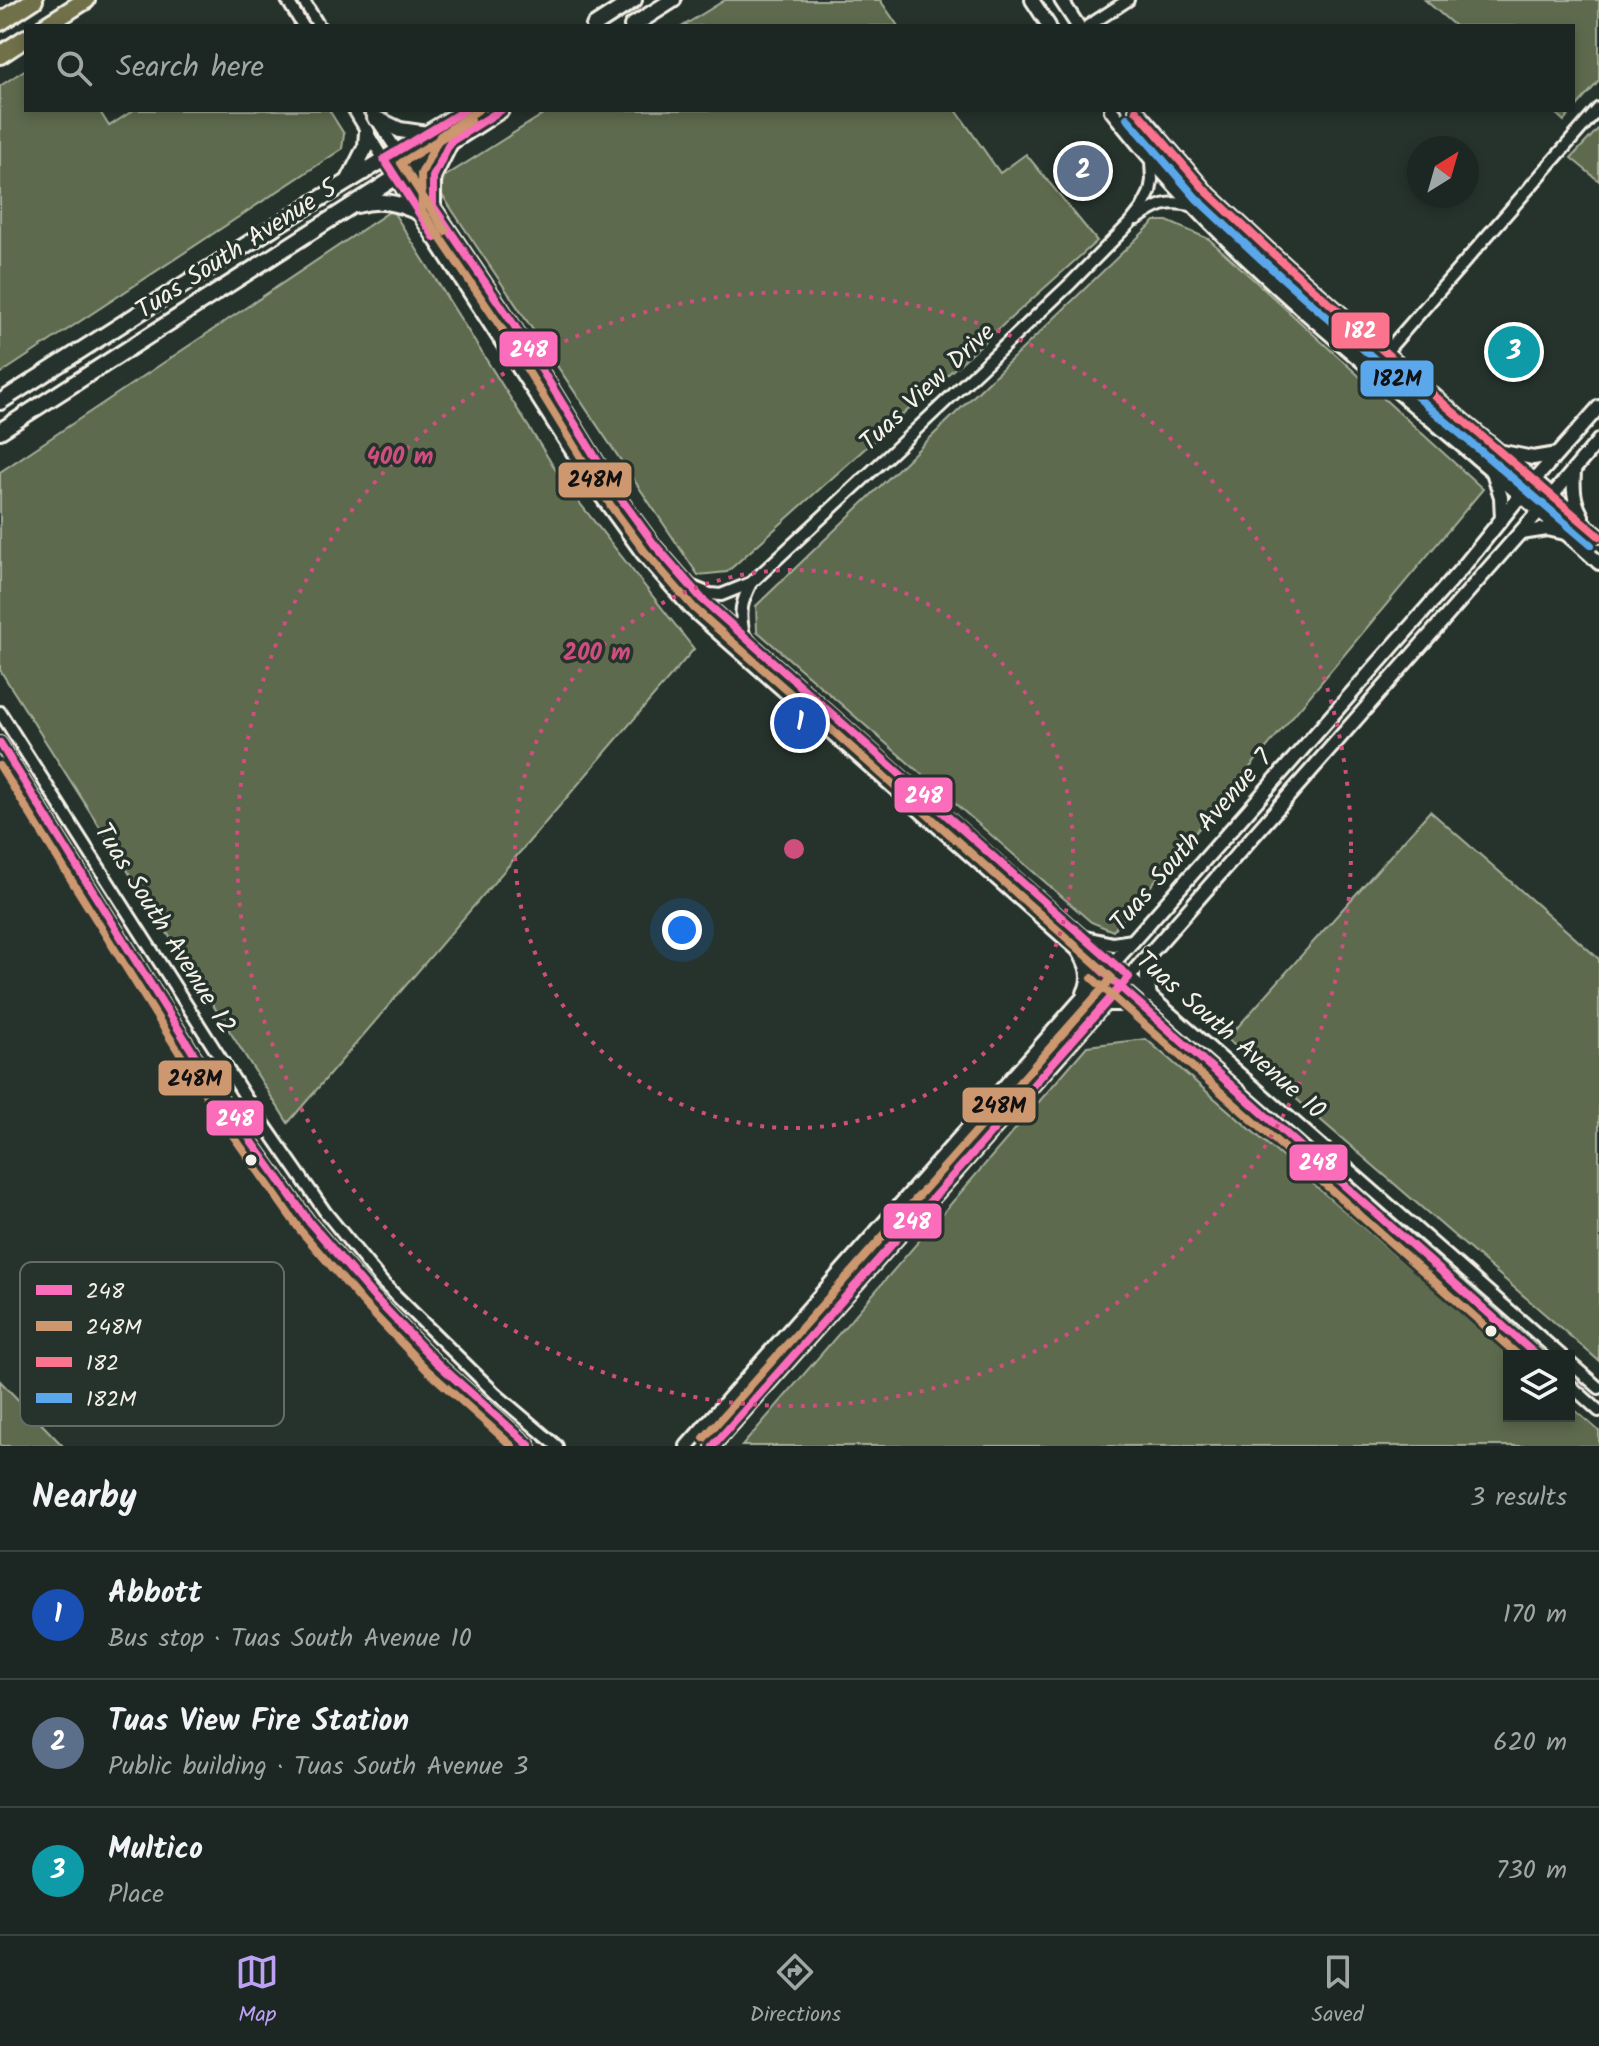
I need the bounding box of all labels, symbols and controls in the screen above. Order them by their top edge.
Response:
search box [24,24,1575,112]
text: Search here [116,44,264,92]
icon: search [52,46,96,90]
north arrow [1407,136,1479,208]
pin: 2 [1057,141,1109,201]
street label: Tuas South Avenue 5 [128,168,348,331]
line badge: 182 [1330,311,1391,350]
street label: Tuas View Drive [850,313,1006,463]
text: 182 [1344,315,1376,350]
pin: 3 [1488,322,1540,382]
line badge: 248 [498,330,559,368]
text: 248 [510,334,549,369]
line badge: 182M [1359,359,1435,398]
text: 182M [1372,363,1422,398]
text: 400 m [367,438,433,477]
line badge: 248M [557,461,633,499]
text: 248M [568,464,623,499]
text: 200 m [563,634,631,673]
pin: 1 [774,693,826,753]
street label: Tuas South Avenue 7 [1100,739,1284,942]
line badge: 248 [893,776,954,814]
text: 248 [905,780,944,815]
street label: Tuas South Avenue 12 [82,815,246,1043]
centre of rings [780,835,808,863]
your location [662,910,702,950]
street label: Tuas South Avenue 10 [1125,941,1335,1131]
line badge: 248M [157,1059,233,1097]
text: 248M [168,1063,223,1098]
line badge: 248M [961,1086,1037,1124]
text: 248M [972,1090,1027,1125]
line badge: 248 [205,1099,265,1137]
text: 248 [216,1103,255,1138]
line badge: 248 [1288,1143,1349,1182]
text: 248 [1299,1147,1338,1182]
unlabelled marker [243,1152,259,1168]
line badge: 248 [882,1202,943,1240]
text: 248 [893,1206,932,1241]
legend [20,1262,284,1426]
text: 248 [86,1275,125,1310]
text: 248M [86,1311,142,1346]
unlabelled marker [1483,1323,1499,1339]
text: 182 [86,1347,119,1382]
map controls [1503,1350,1575,1422]
button: layers [1503,1350,1575,1422]
text: 182M [86,1383,137,1418]
text: Nearby [32,1471,137,1525]
text: 3 results [1470,1477,1567,1519]
text: Abbott [108,1570,202,1618]
text: 1 [54,1594,62,1636]
text: 170 m [1503,1594,1567,1636]
text: Bus stop · Tuas South Avenue 10 [108,1618,472,1660]
text: Tuas View Fire Station [108,1698,409,1746]
text: 2 [50,1722,66,1764]
text: 620 m [1493,1722,1567,1764]
text: Public building · Tuas South Avenue 3 [108,1746,528,1788]
text: Multico [108,1826,203,1874]
text: 3 [51,1850,65,1892]
text: 730 m [1496,1850,1567,1892]
text: Place [108,1874,164,1916]
tab: Map [235,1950,279,2033]
tab: Directions [750,1950,841,2033]
tab: Saved [1312,1950,1364,2033]

